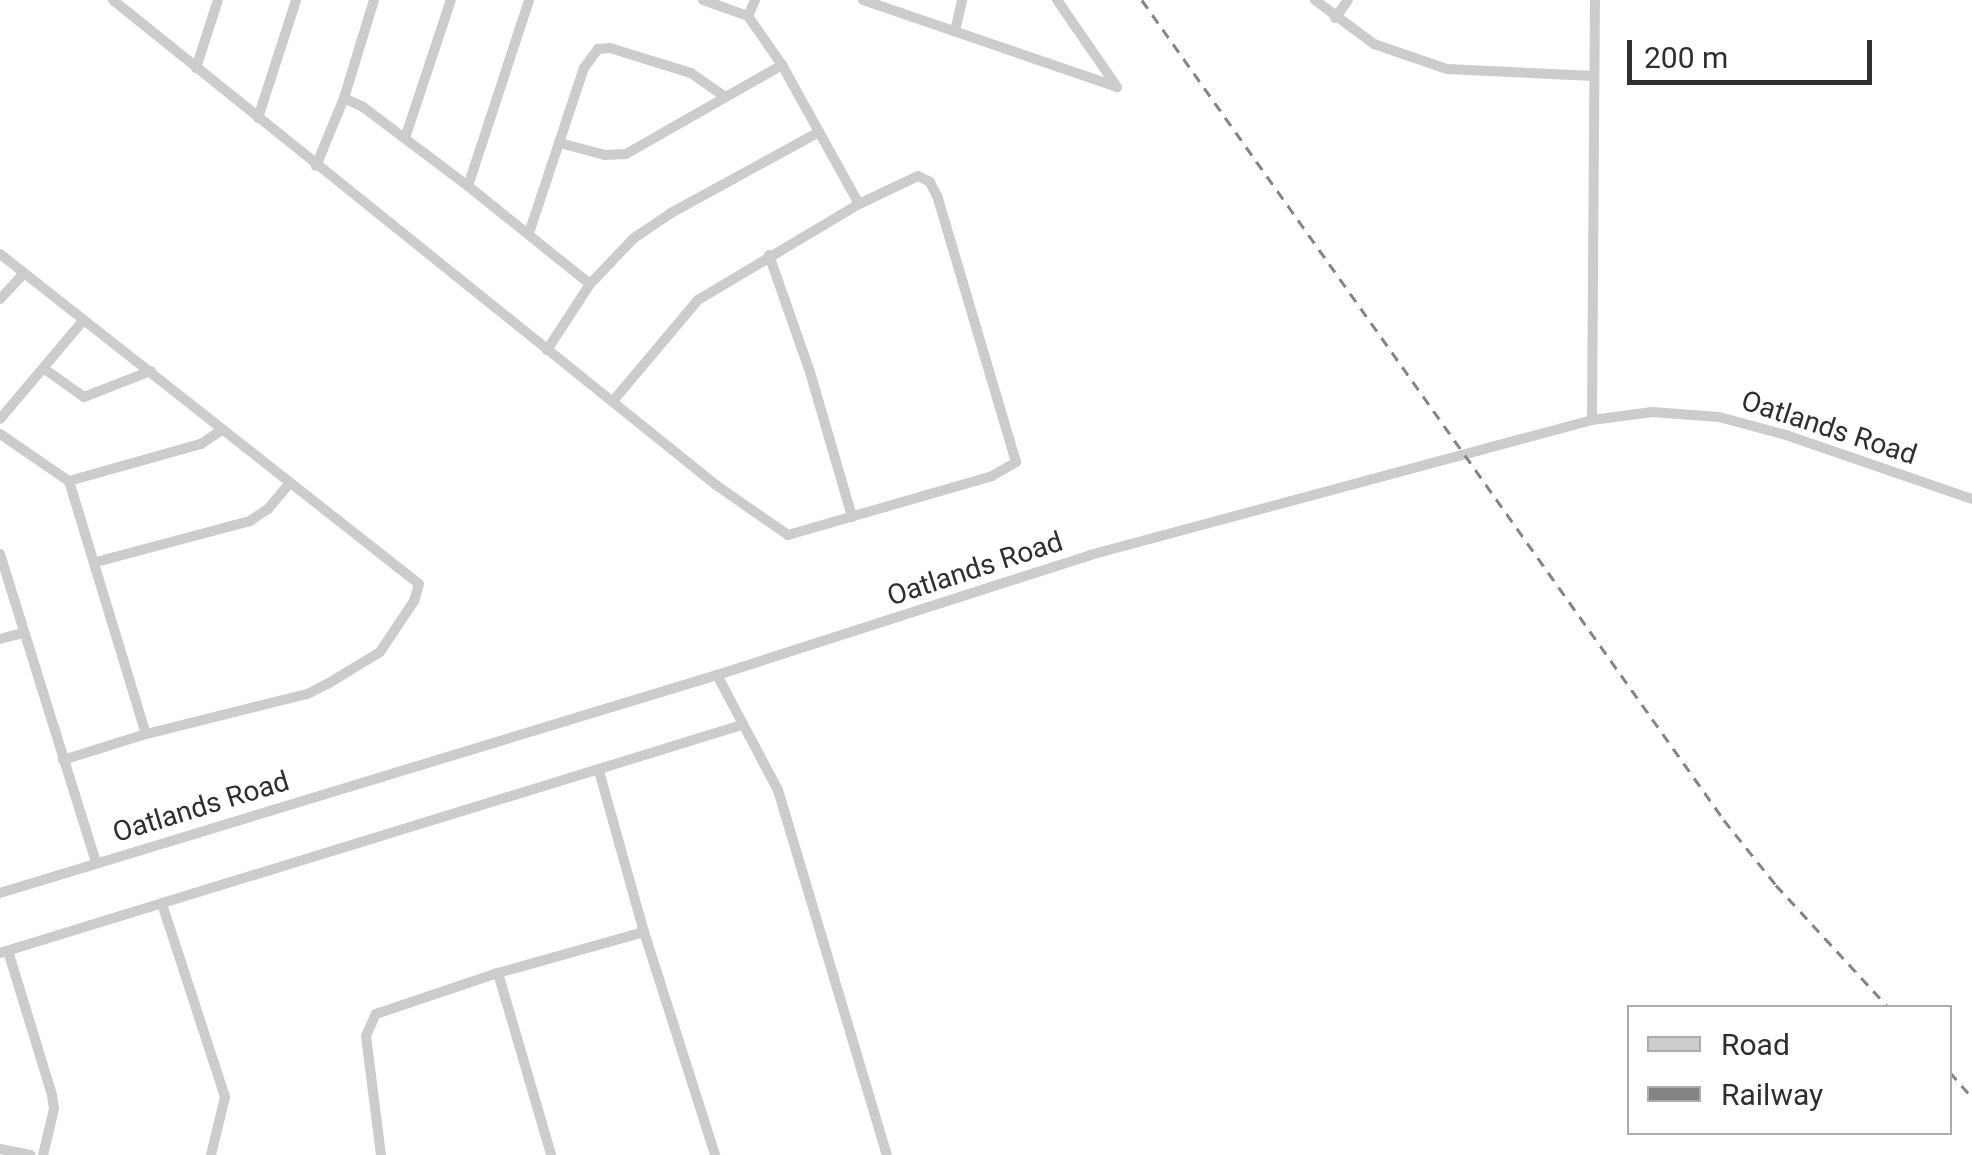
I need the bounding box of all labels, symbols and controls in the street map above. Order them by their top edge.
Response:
scale bar [1632,20,1877,82]
text: 200 m [1644,40,1728,75]
street label: Oatlands Road [1737,384,1921,472]
street label: Oatlands Road [883,525,1067,613]
street label: Oatlands Road [109,764,293,850]
legend [1627,1005,1952,1135]
text: Road [1721,1027,1790,1062]
text: Railway [1721,1077,1823,1112]

